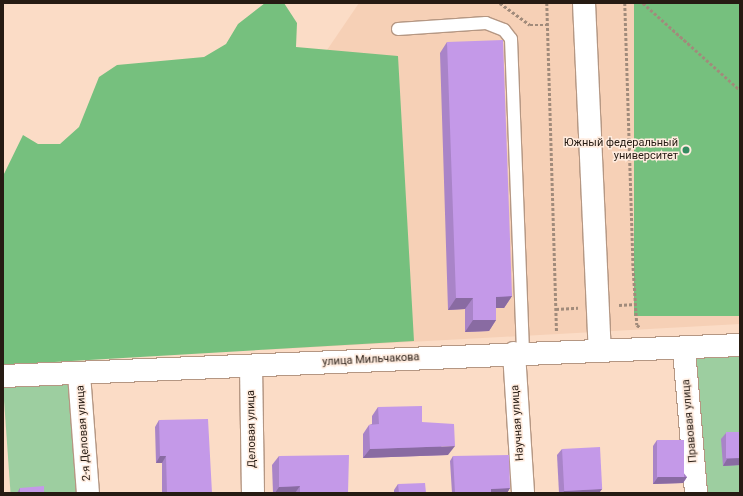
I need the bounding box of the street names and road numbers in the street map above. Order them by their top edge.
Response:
street label: улица Мильчакова [322,351,420,369]
street label: Правовая улица [680,379,700,463]
street label: 2-я Деловая улица [74,385,94,481]
street label: Научная улица [509,385,527,461]
street label: Деловая улица [245,390,259,468]

